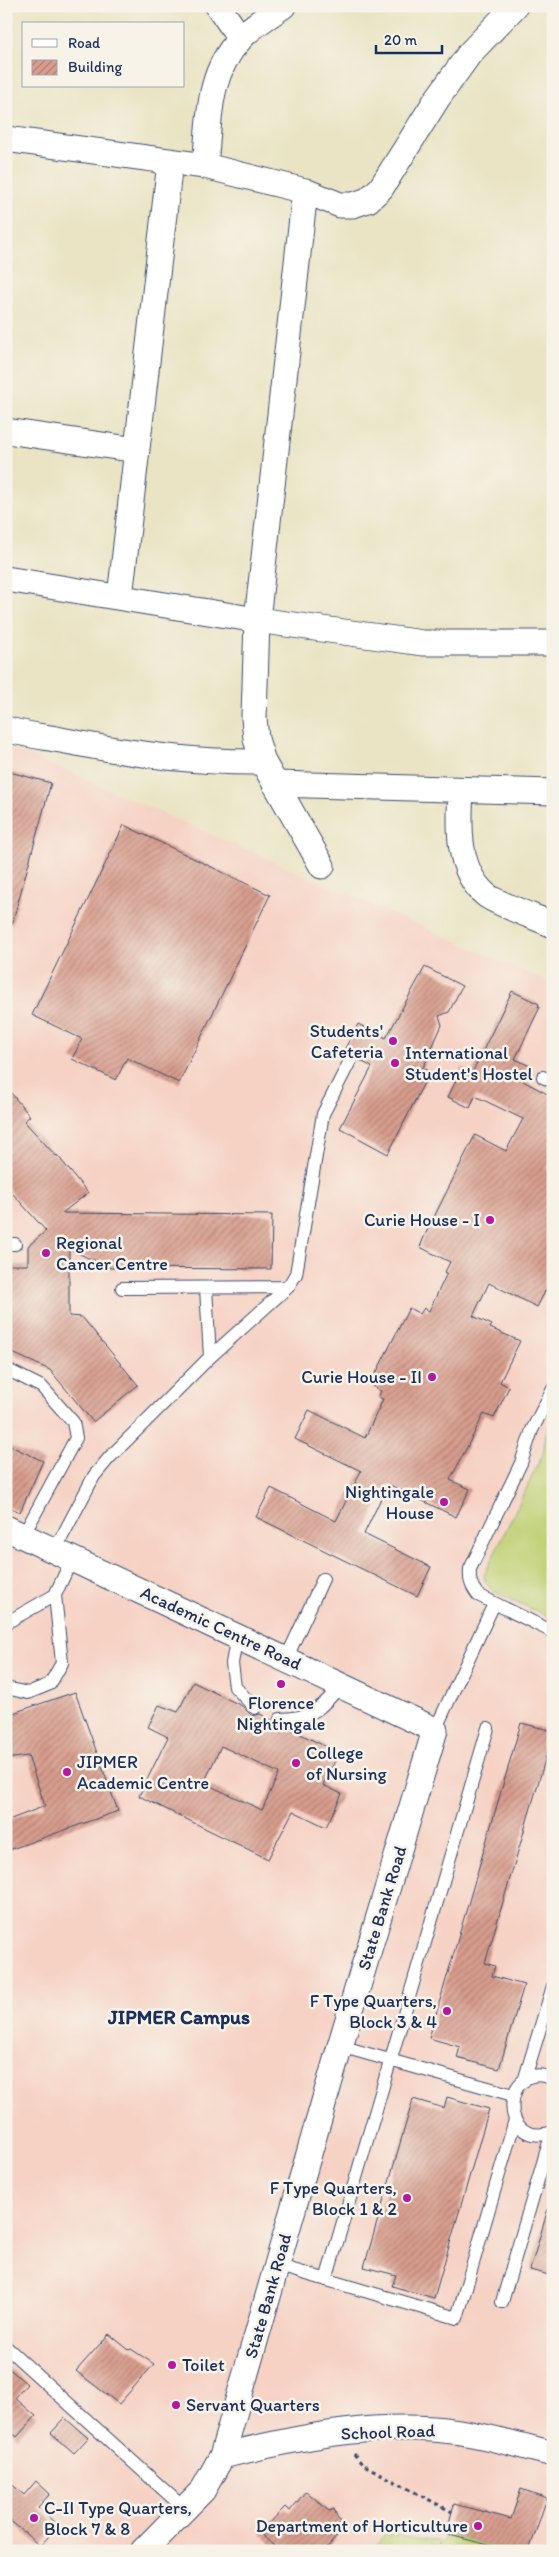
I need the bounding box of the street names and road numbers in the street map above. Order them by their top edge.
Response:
street label: Academic Centre Road [137,1581,305,1675]
street label: State Bank Road [353,1843,411,1973]
street label: State Bank Road [240,2231,296,2361]
street label: School Road [340,2419,436,2445]

